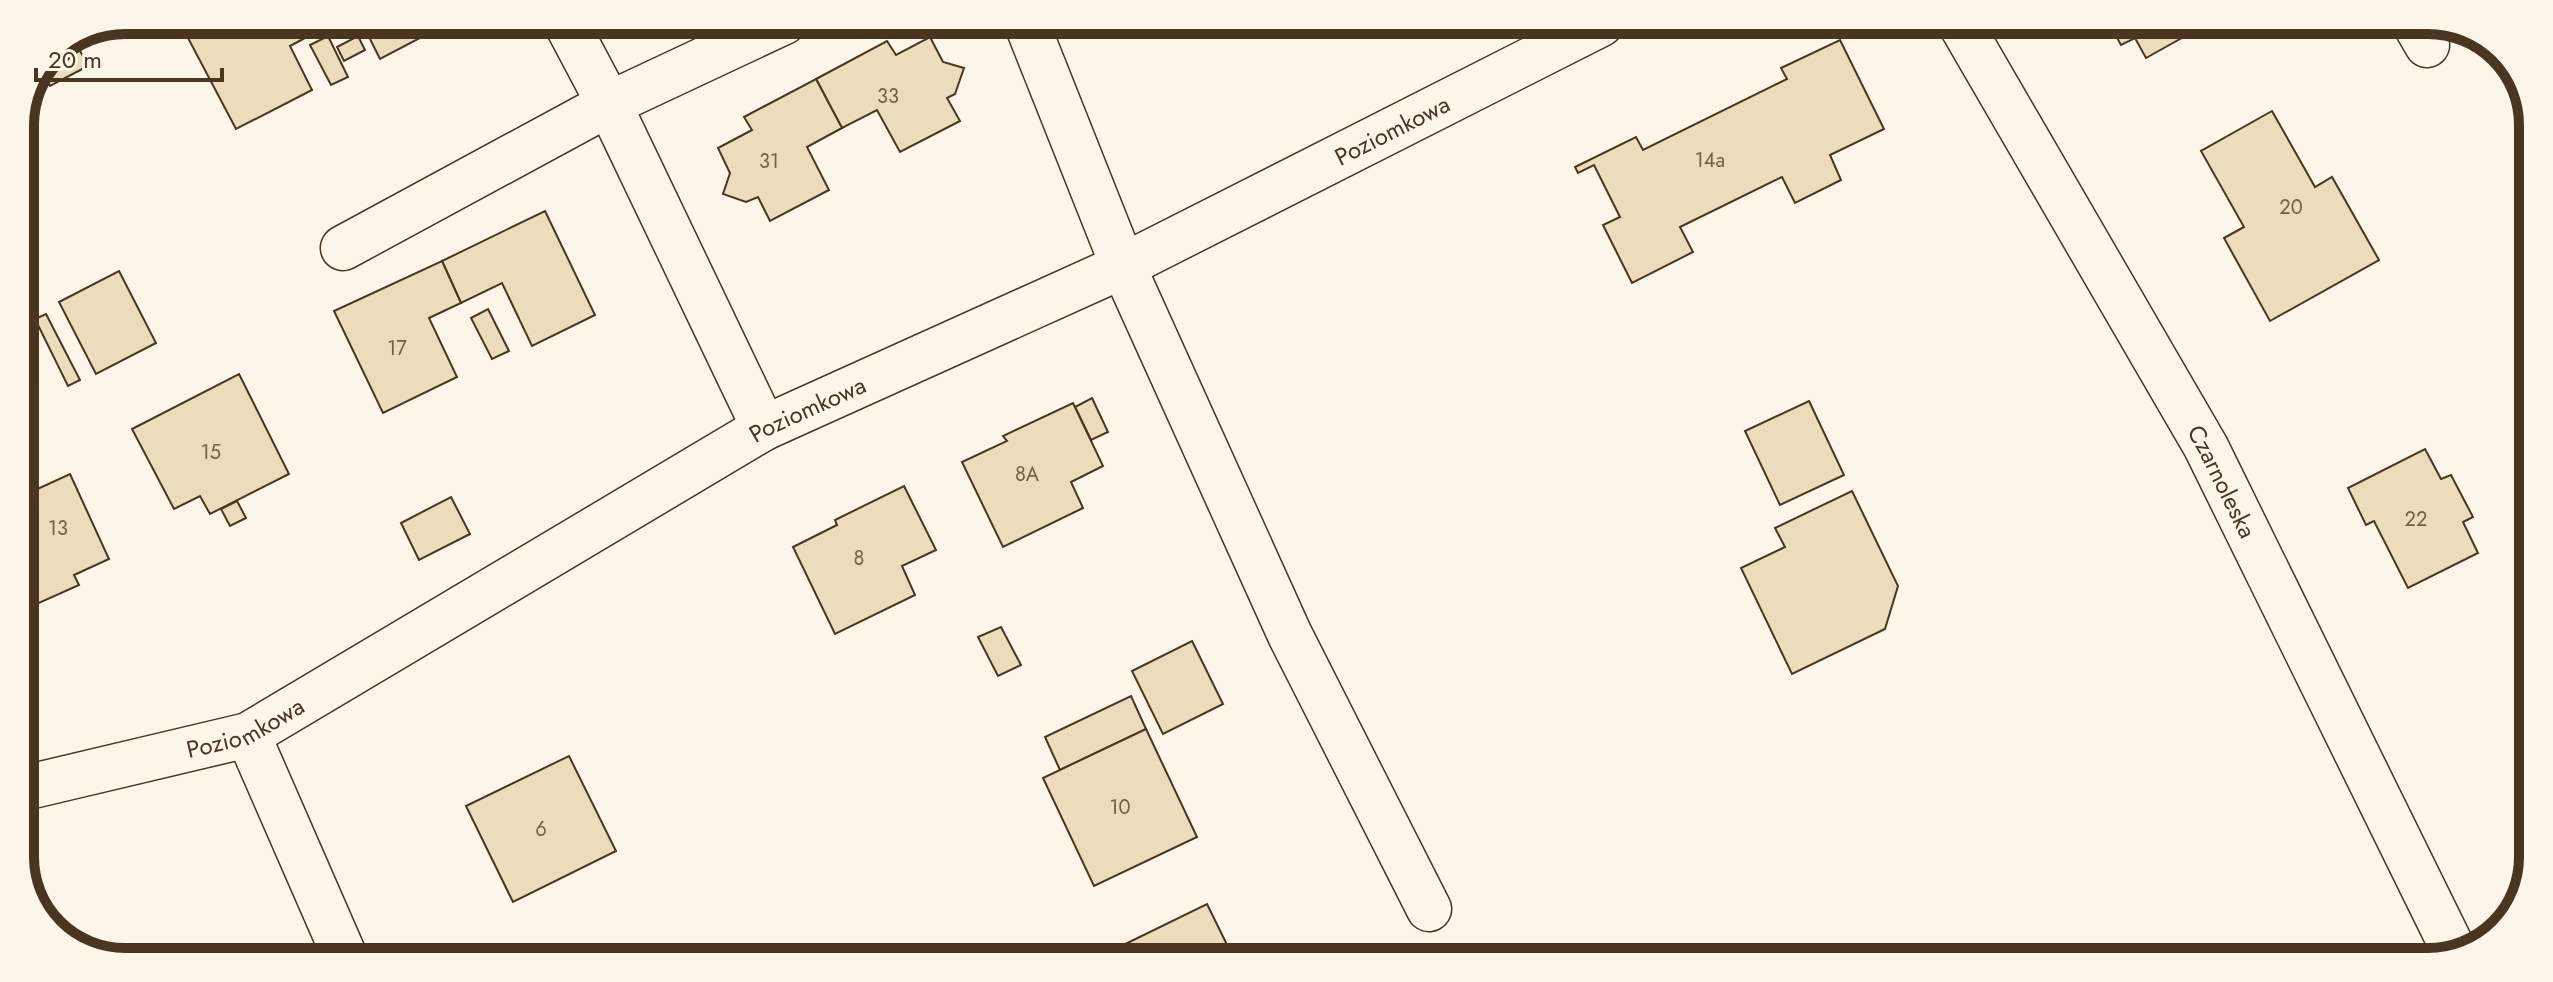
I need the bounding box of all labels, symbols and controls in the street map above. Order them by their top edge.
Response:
scale bar [36,32,222,82]
text: 20 m [48,42,102,77]
house number: 33 [877,82,899,111]
street label: Poziomkowa [1328,86,1456,174]
house number: 14a [1695,146,1725,175]
house number: 31 [759,147,779,176]
house number: 20 [2279,193,2303,222]
house number: 17 [387,334,407,363]
street label: Poziomkowa [742,367,871,451]
street label: Czarnoleska [2179,418,2266,544]
house number: 15 [201,438,221,467]
house number: 8A [1015,460,1040,489]
house number: 22 [2405,505,2427,534]
house number: 13 [48,514,68,543]
house number: 8 [854,544,864,573]
street label: Poziomkowa [183,688,310,767]
house number: 10 [1110,793,1131,822]
house number: 6 [535,815,547,844]

